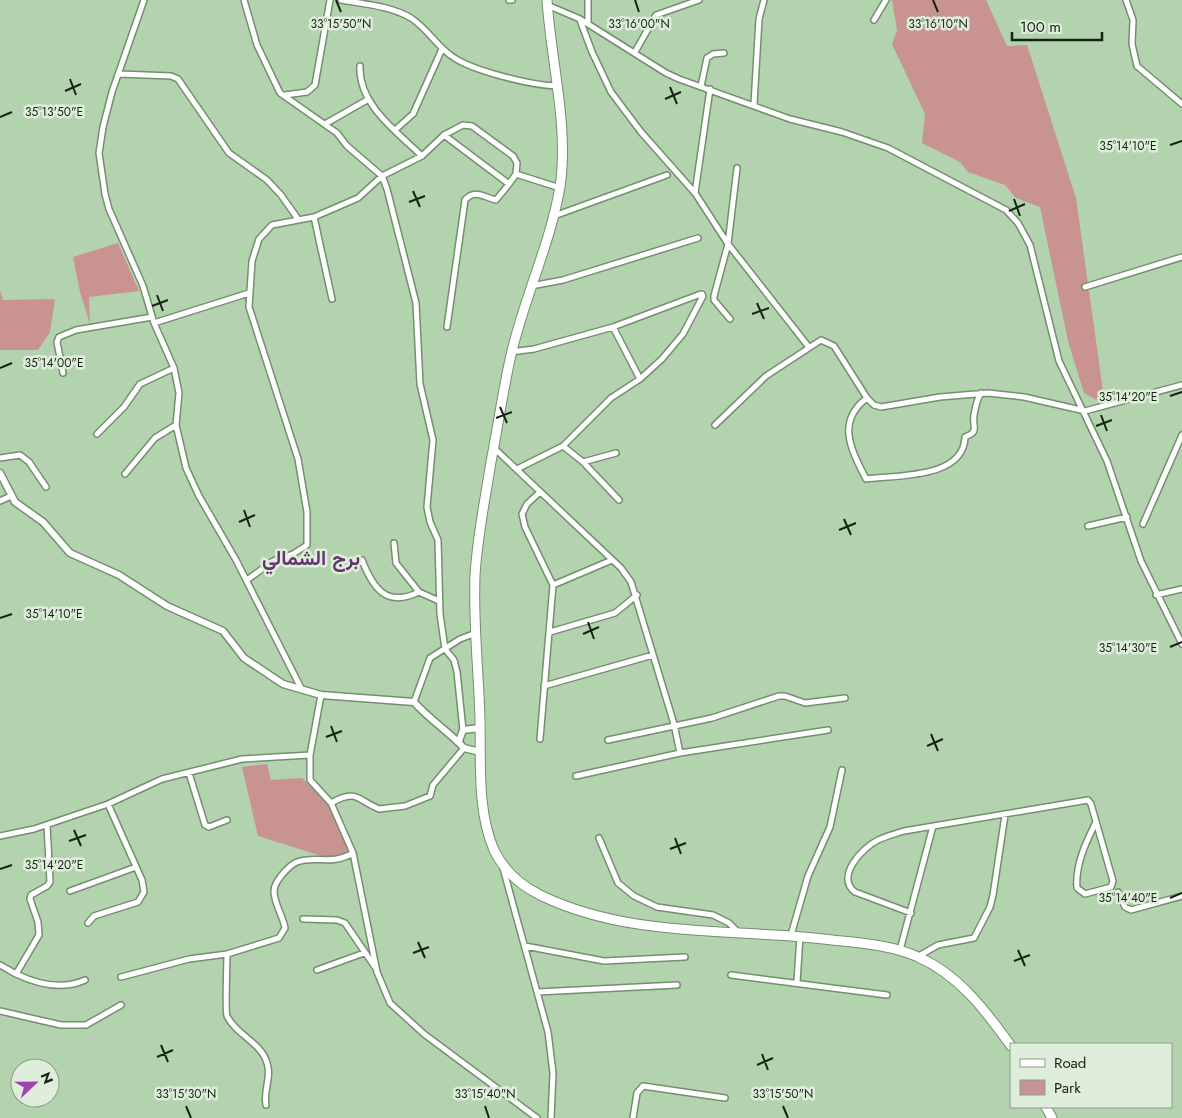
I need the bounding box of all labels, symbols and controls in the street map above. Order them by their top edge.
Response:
scale bar [1012,10,1102,42]
text: 33°15'50"N [311,15,371,33]
text: 33°16'00"N [608,15,670,33]
text: 33°16'10"N [908,15,968,33]
text: 100 m [1020,16,1061,38]
text: 35°13'50"E [25,103,83,121]
text: 35°14'10"E [1099,137,1157,155]
text: 35°14'00"E [24,354,84,372]
text: 35°14'20"E [1099,388,1157,406]
district label: برج الشمالي [262,544,360,575]
text: 35°14'10"E [25,605,83,623]
text: 35°14'30"E [1099,639,1157,657]
text: 35°14'20"E [25,856,83,874]
text: 35°14'40"E [1099,889,1157,907]
legend [1010,1043,1172,1108]
text: Road [1054,1052,1086,1074]
north arrow [10,1058,60,1108]
text: N [36,1069,58,1087]
text: Park [1054,1077,1081,1099]
text: 33°15'30"N [156,1085,216,1103]
text: 33°15'40"N [454,1085,516,1103]
text: 33°15'50"N [753,1085,813,1103]

